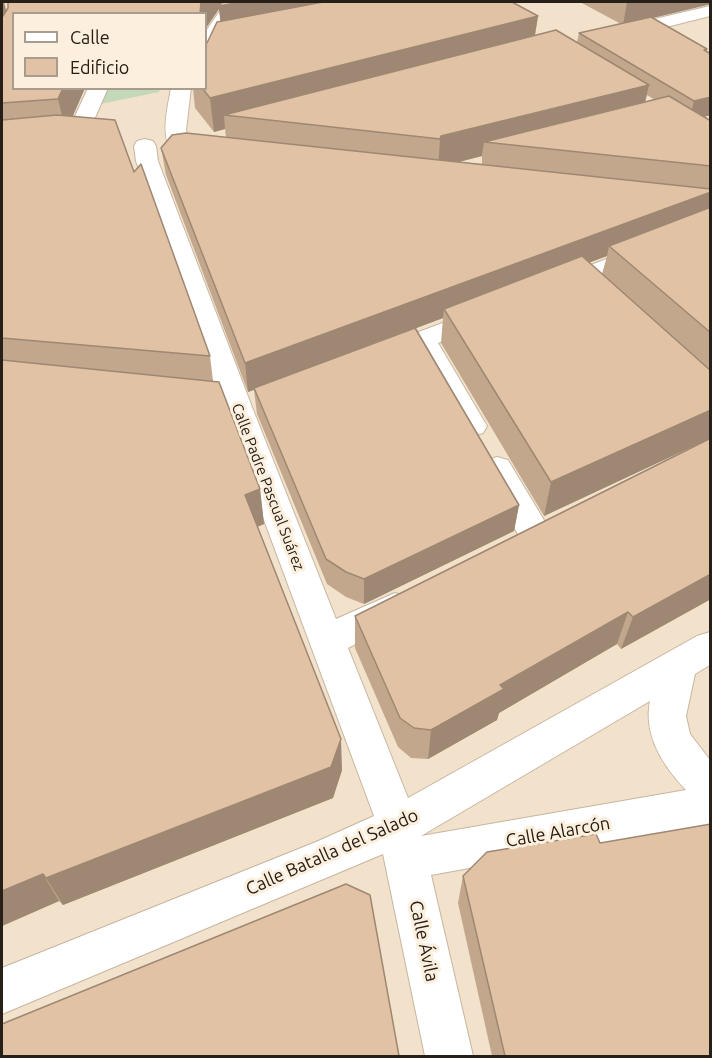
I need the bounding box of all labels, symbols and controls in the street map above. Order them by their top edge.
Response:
legend [12,12,207,90]
text: Calle [70,27,110,47]
text: Edificio [70,57,129,77]
street label: Calle Padre Pascual Suárez [228,401,308,573]
street label: Calle Batalla del Salado [242,804,422,900]
street label: Calle Alarcón [504,812,612,852]
street label: Calle Ávila [405,898,443,984]

